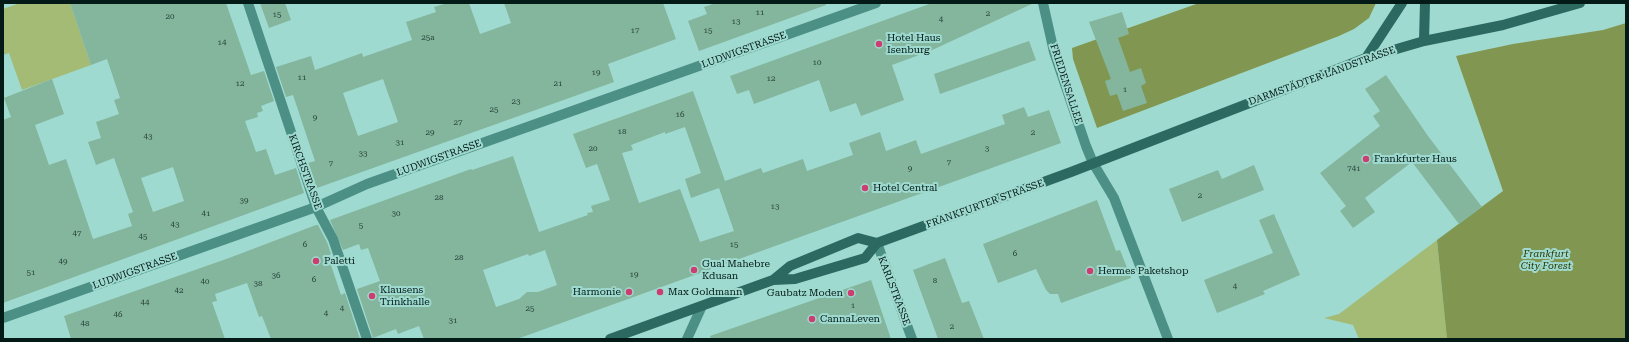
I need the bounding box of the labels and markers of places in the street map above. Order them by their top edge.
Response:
place label: Hotel Haus Isenburg [887,32,941,56]
marker: Hotel Haus Isenburg [874,39,884,49]
place label: Frankfurter Haus [1374,153,1457,165]
marker: Frankfurter Haus [1361,154,1371,164]
place label: Hotel Central [873,182,937,194]
marker: Hotel Central [860,183,870,193]
place label: Paletti [324,255,355,267]
marker: Paletti [311,256,321,266]
place label: Gual Mahebre Kdusan [702,258,770,282]
marker: Gual Mahebre Kdusan [689,265,699,275]
place label: Hermes Paketshop [1098,265,1188,277]
marker: Hermes Paketshop [1085,266,1095,276]
place label: Klausens Trinkhalle [380,284,430,308]
place label: Harmonie [573,286,621,298]
place label: Max Goldmann [668,286,742,298]
marker: Harmonie [624,287,634,297]
marker: Max Goldmann [655,287,665,297]
place label: Gaubatz Moden [767,287,843,299]
marker: Gaubatz Moden [846,288,856,298]
marker: Klausens Trinkhalle [367,291,377,301]
place label: CannaLeven [820,313,880,325]
marker: CannaLeven [807,314,817,324]

